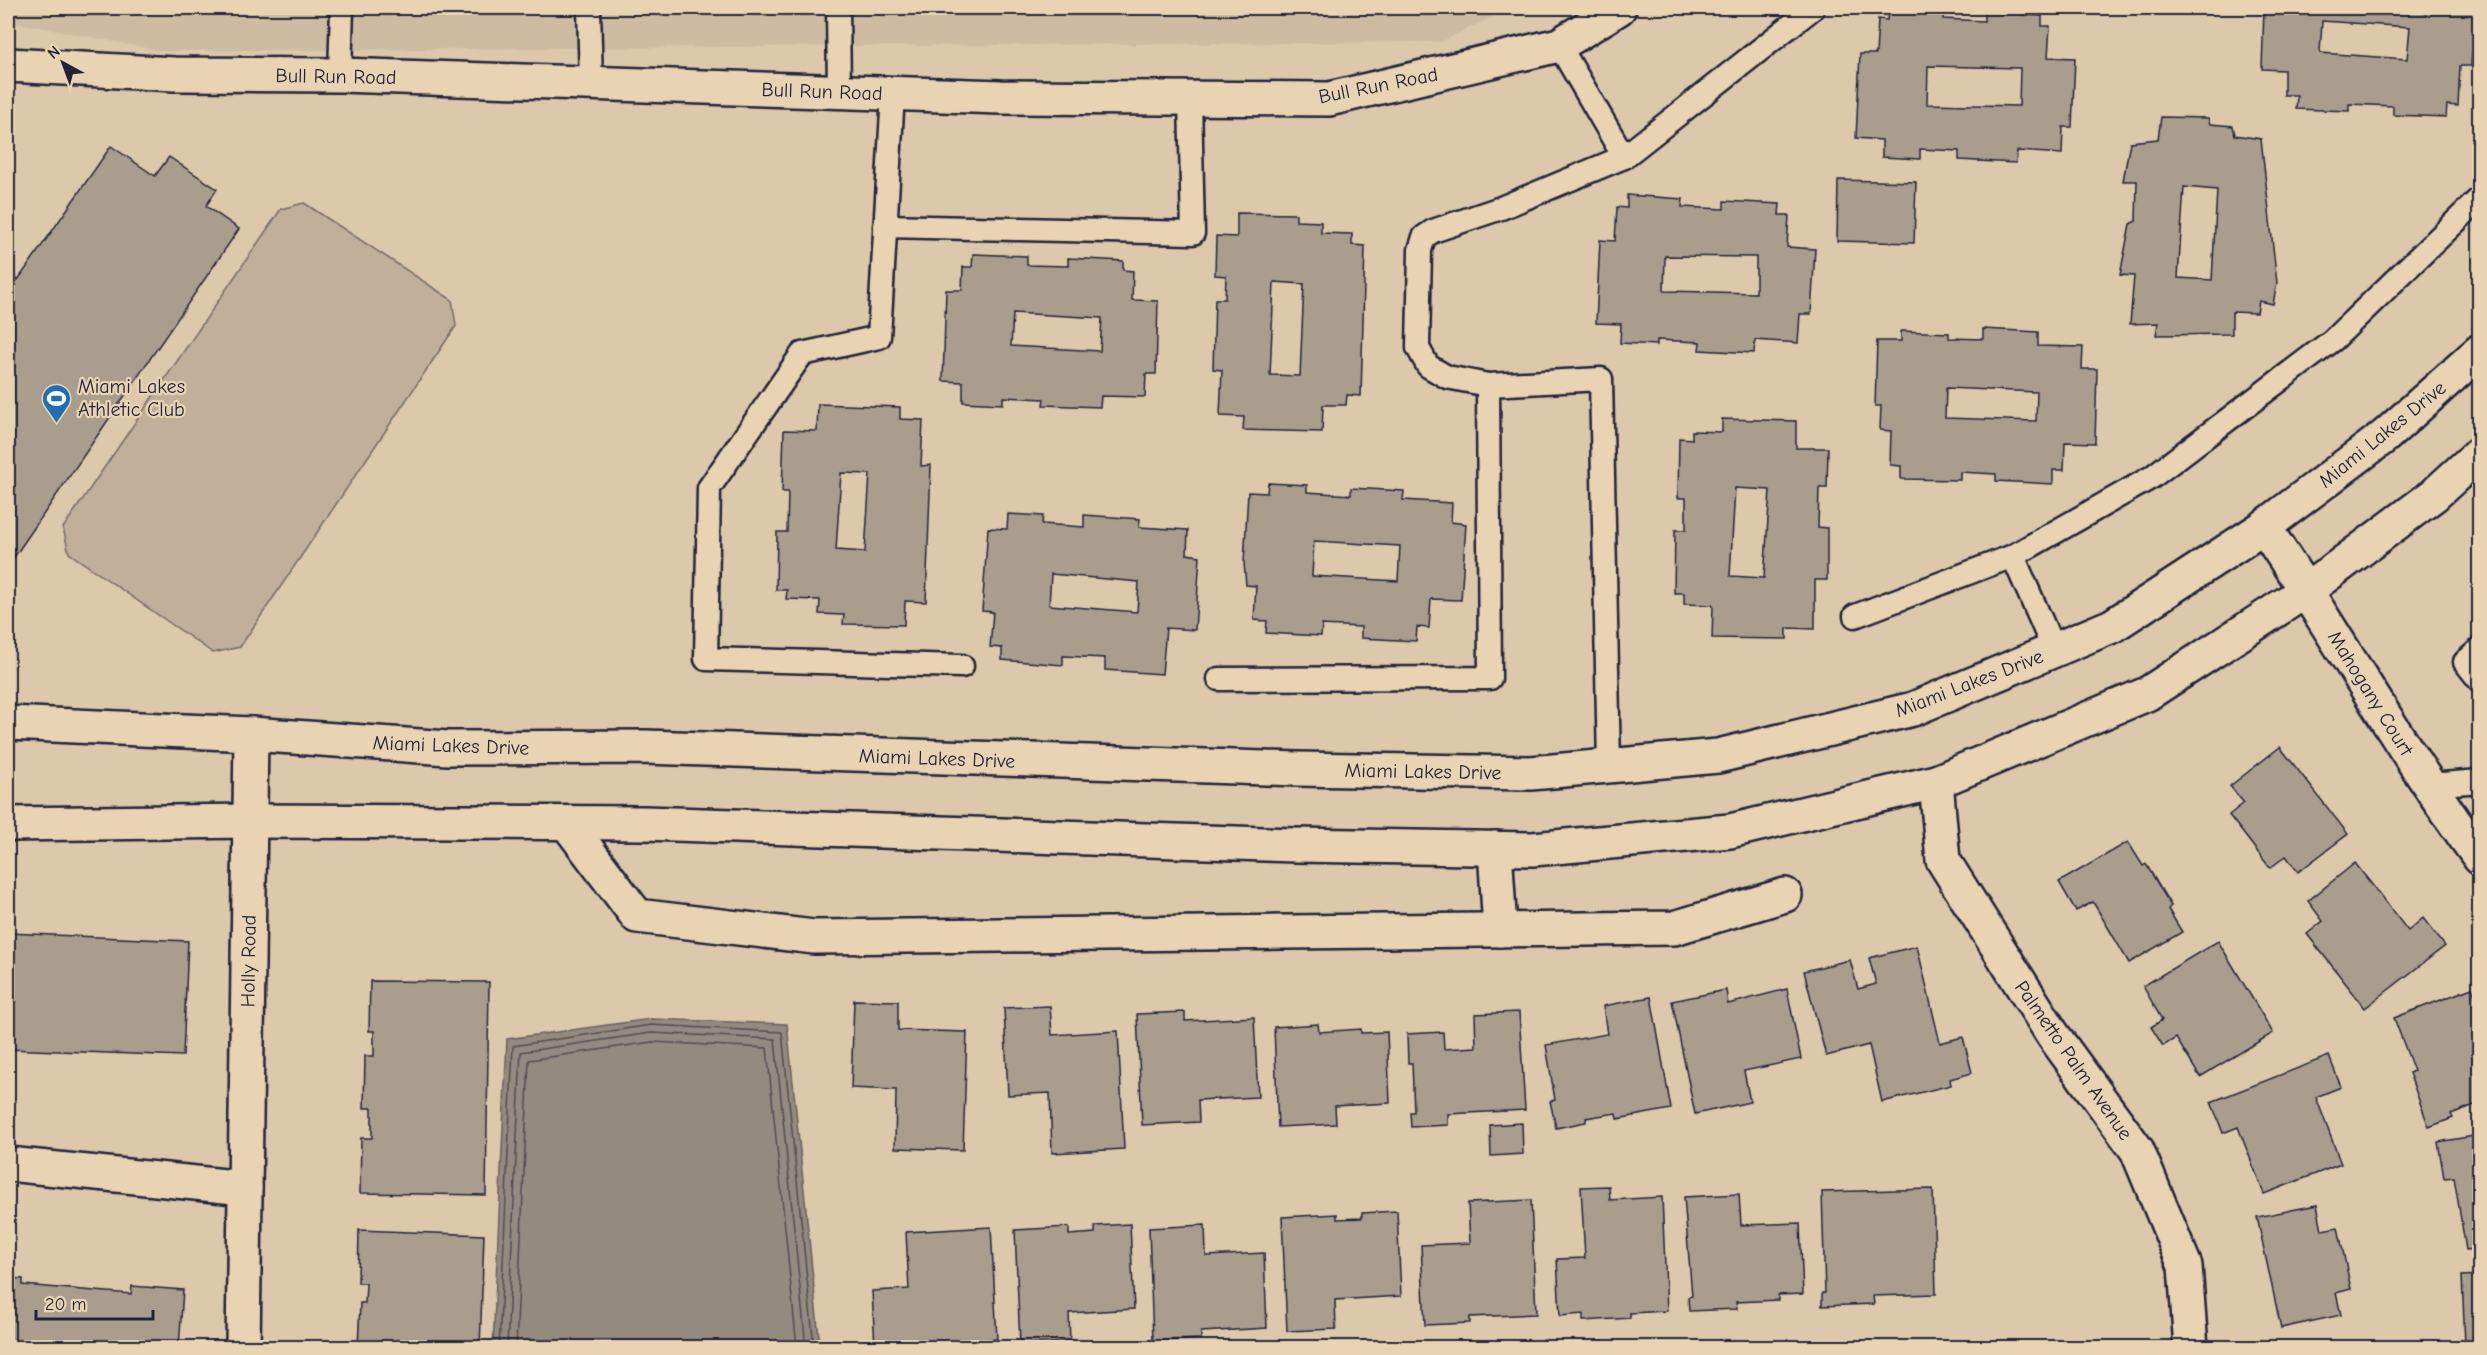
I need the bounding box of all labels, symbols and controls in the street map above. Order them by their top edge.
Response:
north arrow [33,33,93,93]
text: N [44,42,64,63]
street label: Bull Run Road [1316,63,1440,108]
street label: Bull Run Road [275,64,397,89]
street label: Bull Run Road [761,78,883,105]
place label: Miami Lakes Athletic Club [78,375,185,421]
street label: Miami Lakes Drive [2314,376,2450,493]
sports icon: Miami Lakes Athletic Club [41,382,73,424]
street label: Mahogany Court [2323,627,2419,761]
street label: Miami Lakes Drive [1892,645,2046,722]
street label: Miami Lakes Drive [372,731,530,760]
street label: Miami Lakes Drive [858,744,1016,773]
street label: Miami Lakes Drive [1344,759,1502,784]
street label: Holly Road [236,915,261,1008]
street label: Palmetto Palm Avenue [2010,976,2137,1144]
scale bar [36,1283,153,1321]
text: 20 m [45,1294,86,1315]

